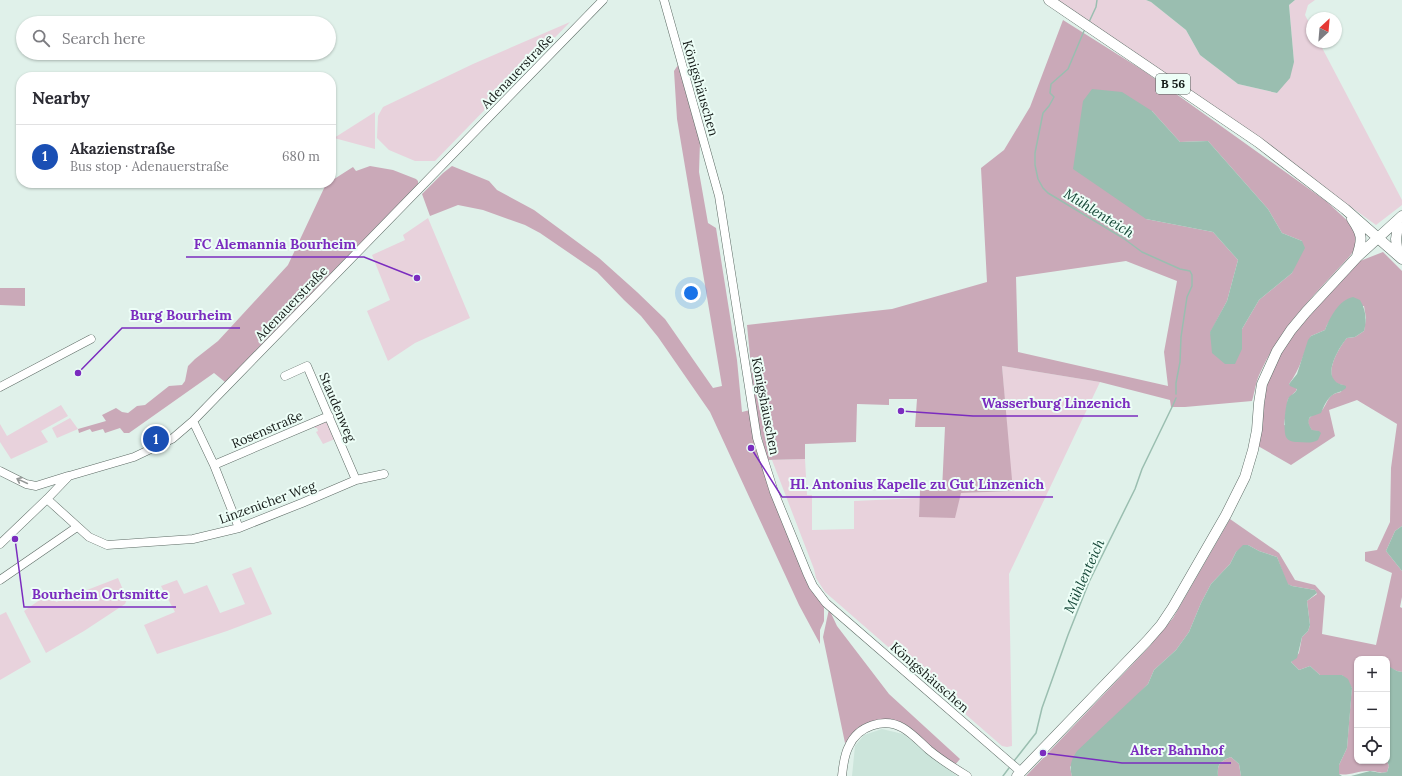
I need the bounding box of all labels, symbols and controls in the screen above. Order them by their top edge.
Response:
north arrow [1306,12,1342,48]
search box [16,16,336,60]
icon: search [30,27,52,49]
text: Search here [62,29,145,48]
street label: Adenauerstraße [477,31,557,113]
street label: Königshäuschen [679,38,722,138]
road number: B 56 [1156,74,1190,94]
text: Nearby [32,87,90,109]
text: Akazienstraße [70,139,175,158]
text: 1 [42,148,48,165]
text: 680 m [282,148,320,165]
text: Bus stop · Adenauerstraße [70,158,229,175]
water label: Mühlenteich [1061,184,1137,242]
callout: FC Alemannia Bourheim [186,231,364,257]
text: FC Alemannia Bourheim [194,235,356,253]
street label: Adenauerstraße [251,263,331,345]
your location [681,283,701,303]
callout: Burg Bourheim [122,302,240,328]
text: Burg Bourheim [130,306,232,324]
street label: Königshäuschen [748,356,783,456]
street label: Staudenweg [315,370,360,445]
callout: Wasserburg Linzenich [973,390,1138,416]
text: Wasserburg Linzenich [981,394,1131,412]
street label: Rosenstraße [229,407,305,452]
pin: 1 [143,424,169,454]
callout: Hl. Antonius Kapelle zu Gut Linzenich [782,471,1053,497]
text: Hl. Antonius Kapelle zu Gut Linzenich [790,475,1045,493]
one-way arrow [16,477,28,485]
street label: Linzenicher Weg [216,477,319,528]
water label: Mühlenteich [1060,536,1108,616]
callout: Bourheim Ortsmitte [24,581,176,607]
text: Bourheim Ortsmitte [32,585,169,603]
street label: Königshäuschen [887,639,973,716]
map controls [1354,656,1390,764]
button: + [1354,656,1390,692]
button: − [1354,692,1390,728]
button: locate [1354,728,1390,764]
callout: Alter Bahnhof [1122,737,1231,763]
text: Alter Bahnhof [1130,741,1224,759]

